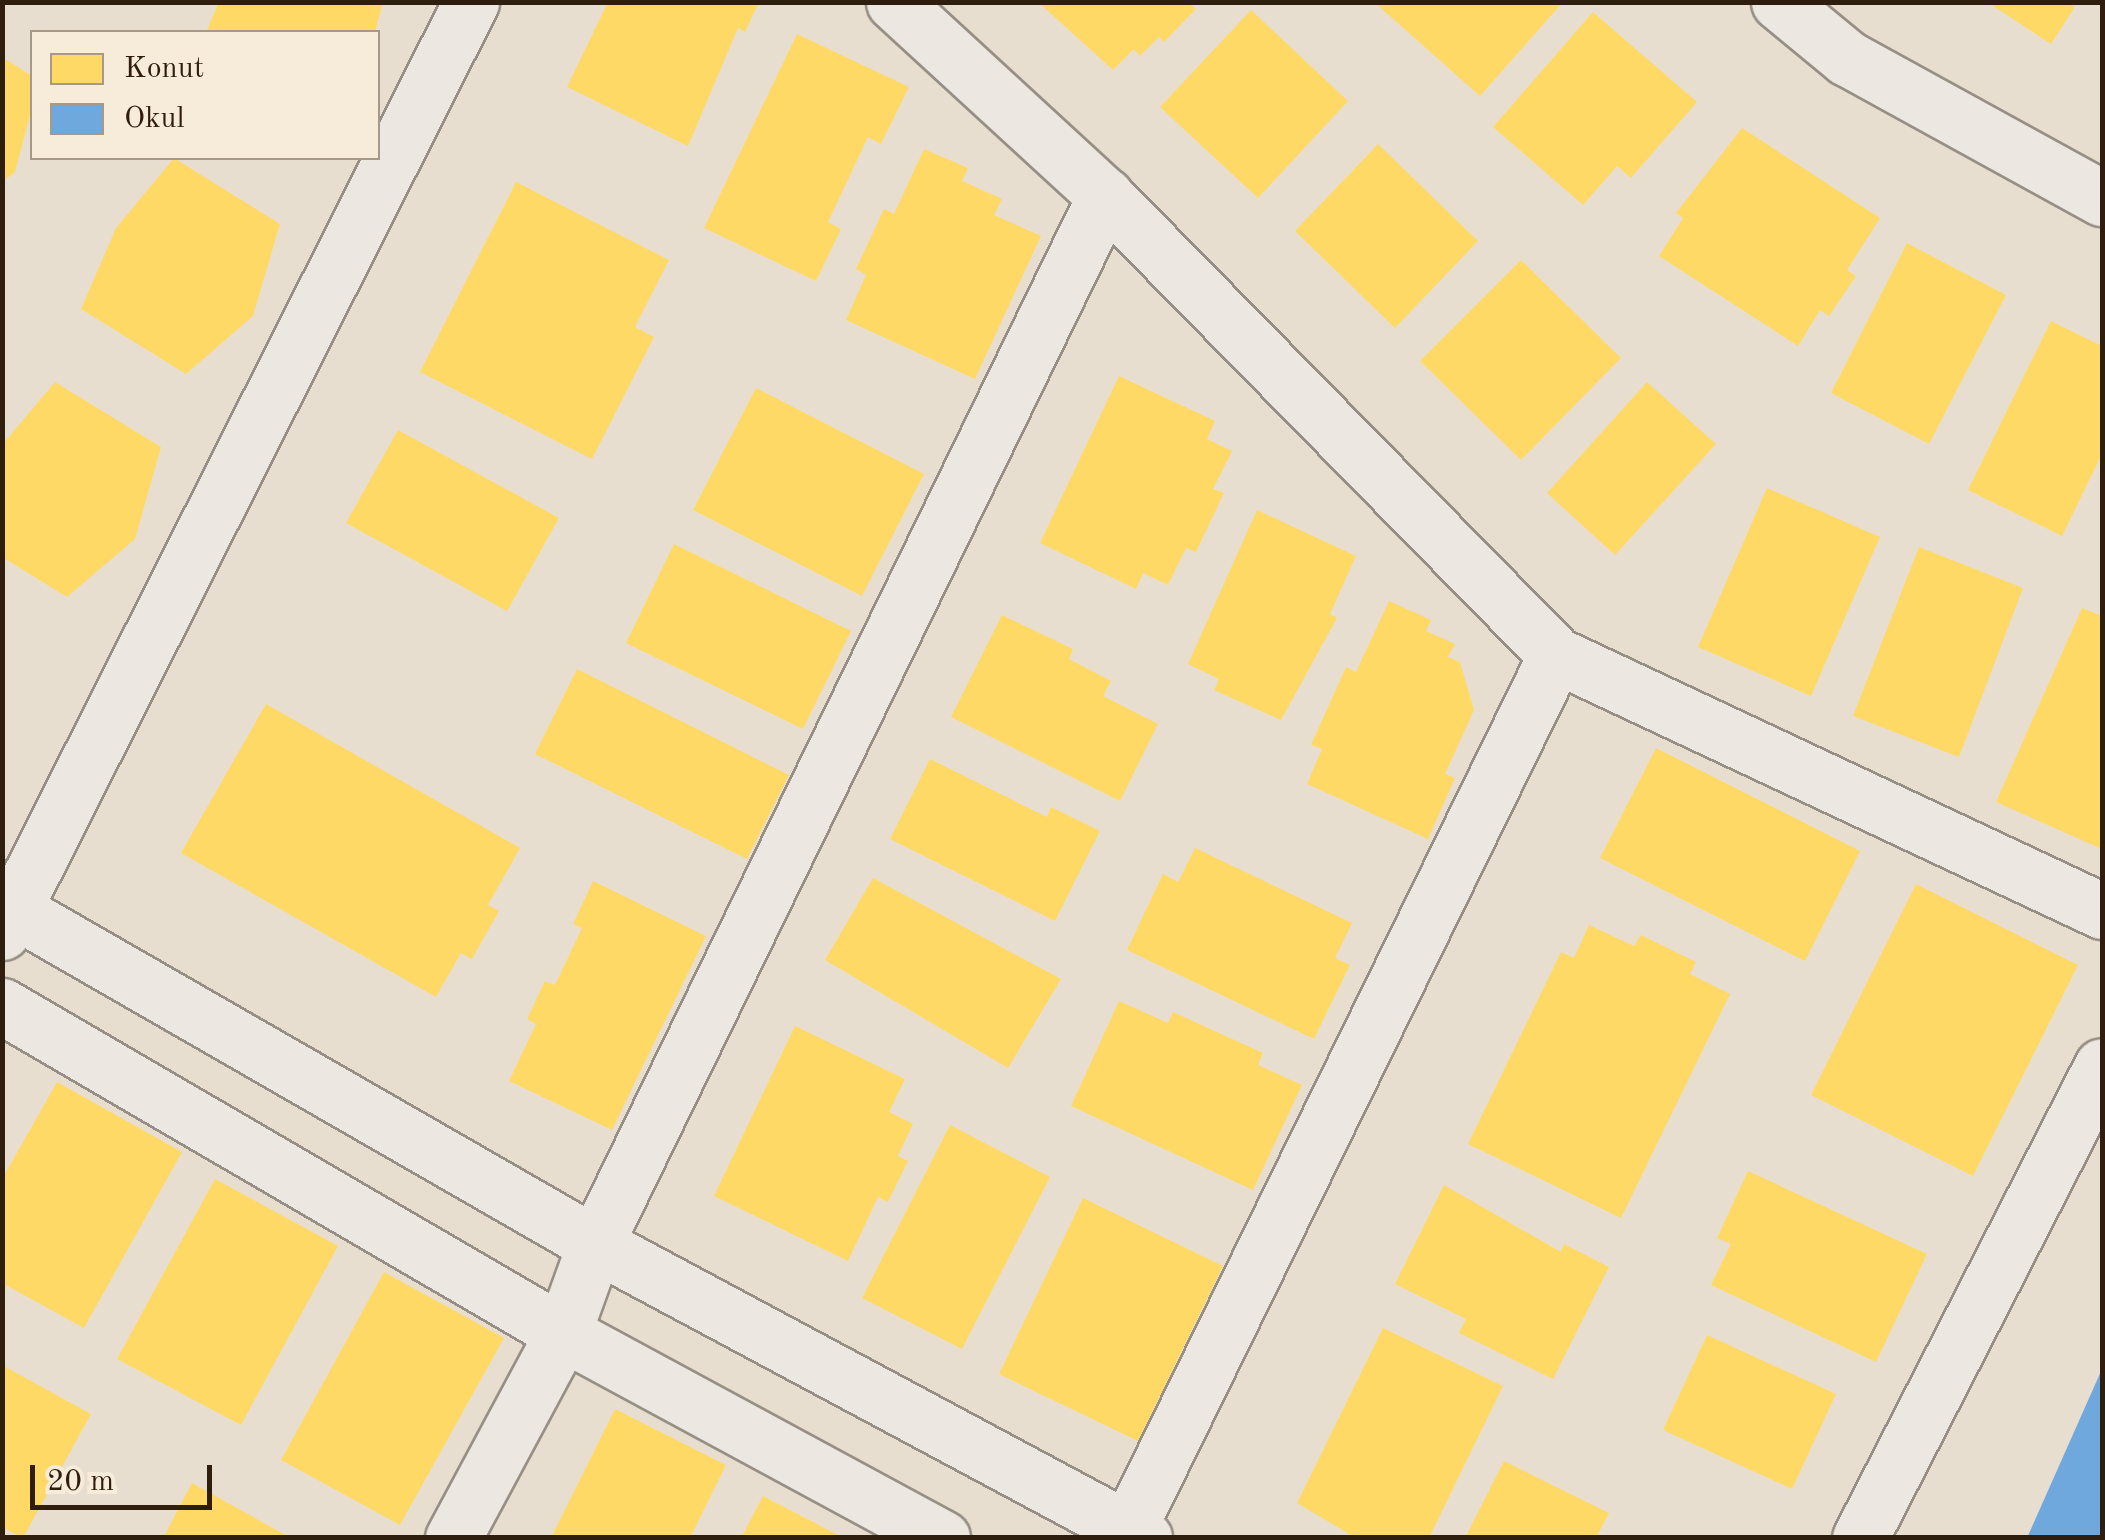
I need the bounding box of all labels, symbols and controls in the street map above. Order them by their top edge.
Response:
legend [30,30,380,160]
text: Konut [124,54,204,84]
text: Okul [124,104,185,134]
scale bar [35,1445,218,1507]
text: 20 m [47,1467,114,1497]

